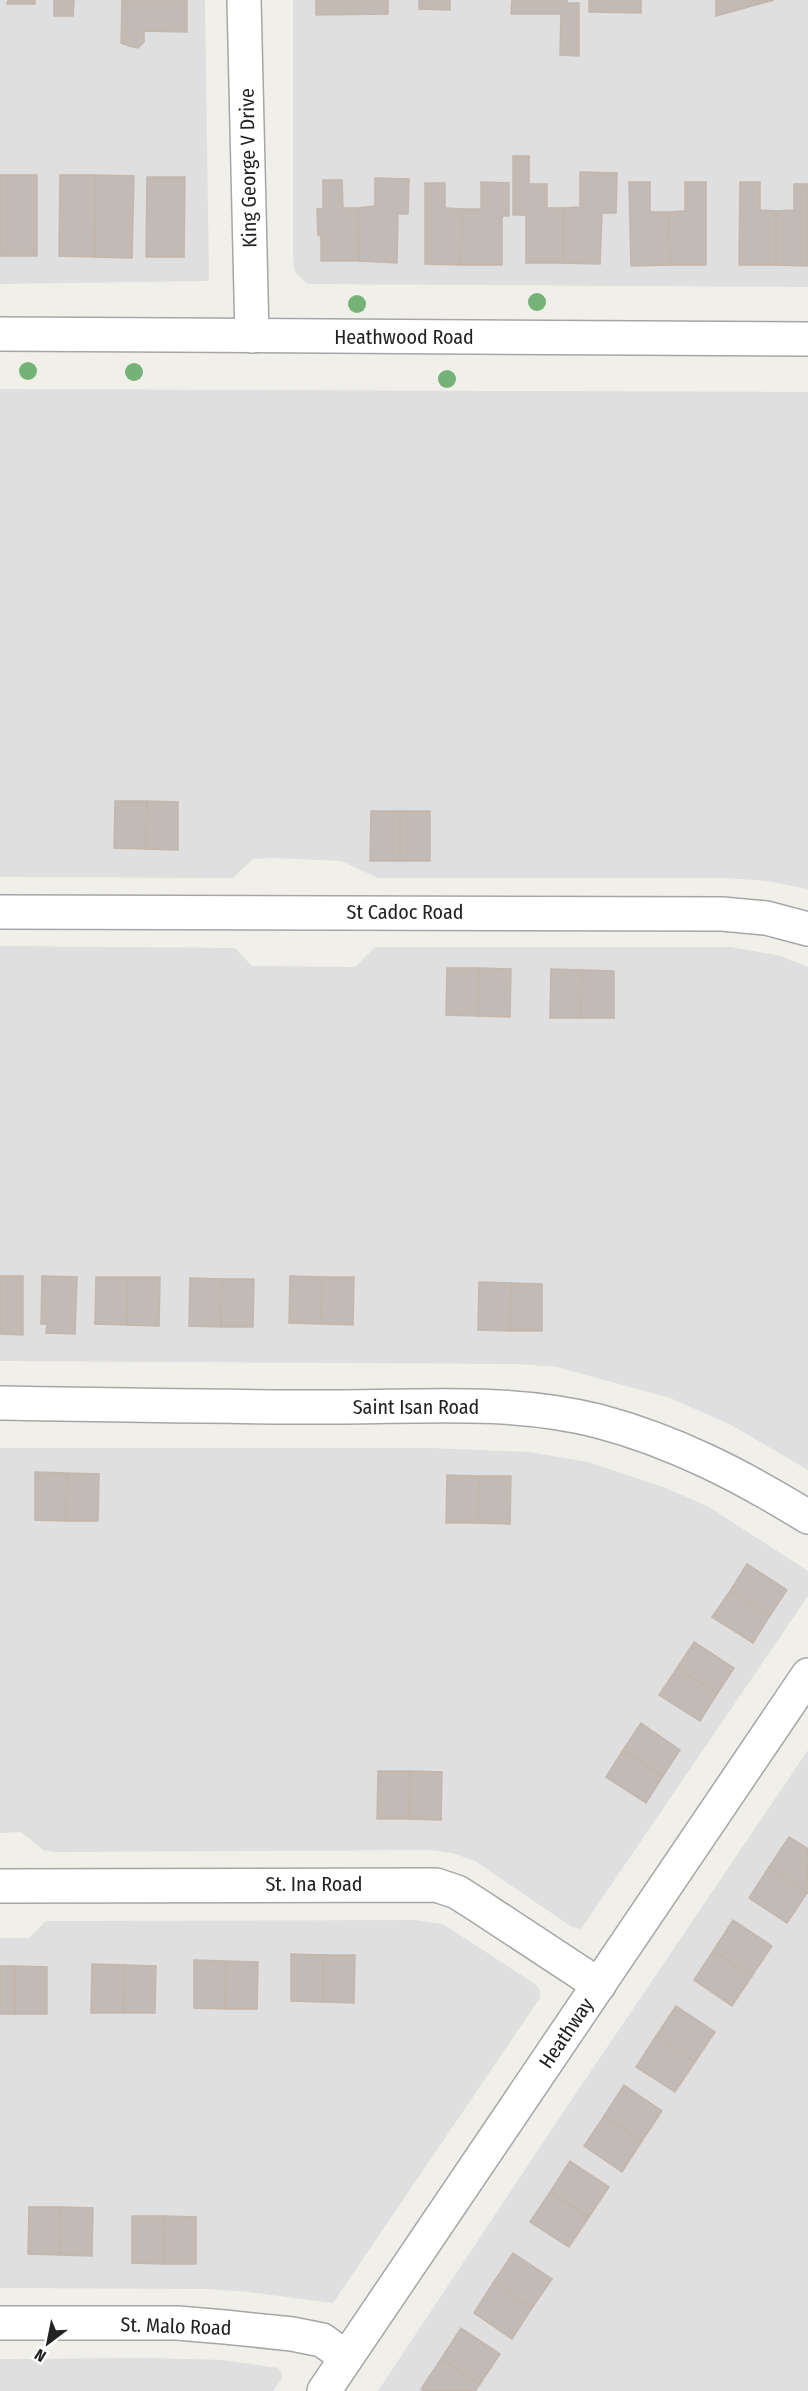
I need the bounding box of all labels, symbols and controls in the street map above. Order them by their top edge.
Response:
street label: King George V Drive [235,88,261,248]
street label: Heathwood Road [334,325,474,349]
street label: St Cadoc Road [347,900,463,924]
street label: Saint Isan Road [353,1395,479,1419]
street label: St. Ina Road [265,1872,363,1896]
street label: Heathway [534,1993,598,2073]
street label: St. Malo Road [120,2312,232,2340]
north arrow [18,2313,78,2373]
text: N [31,2345,49,2366]

